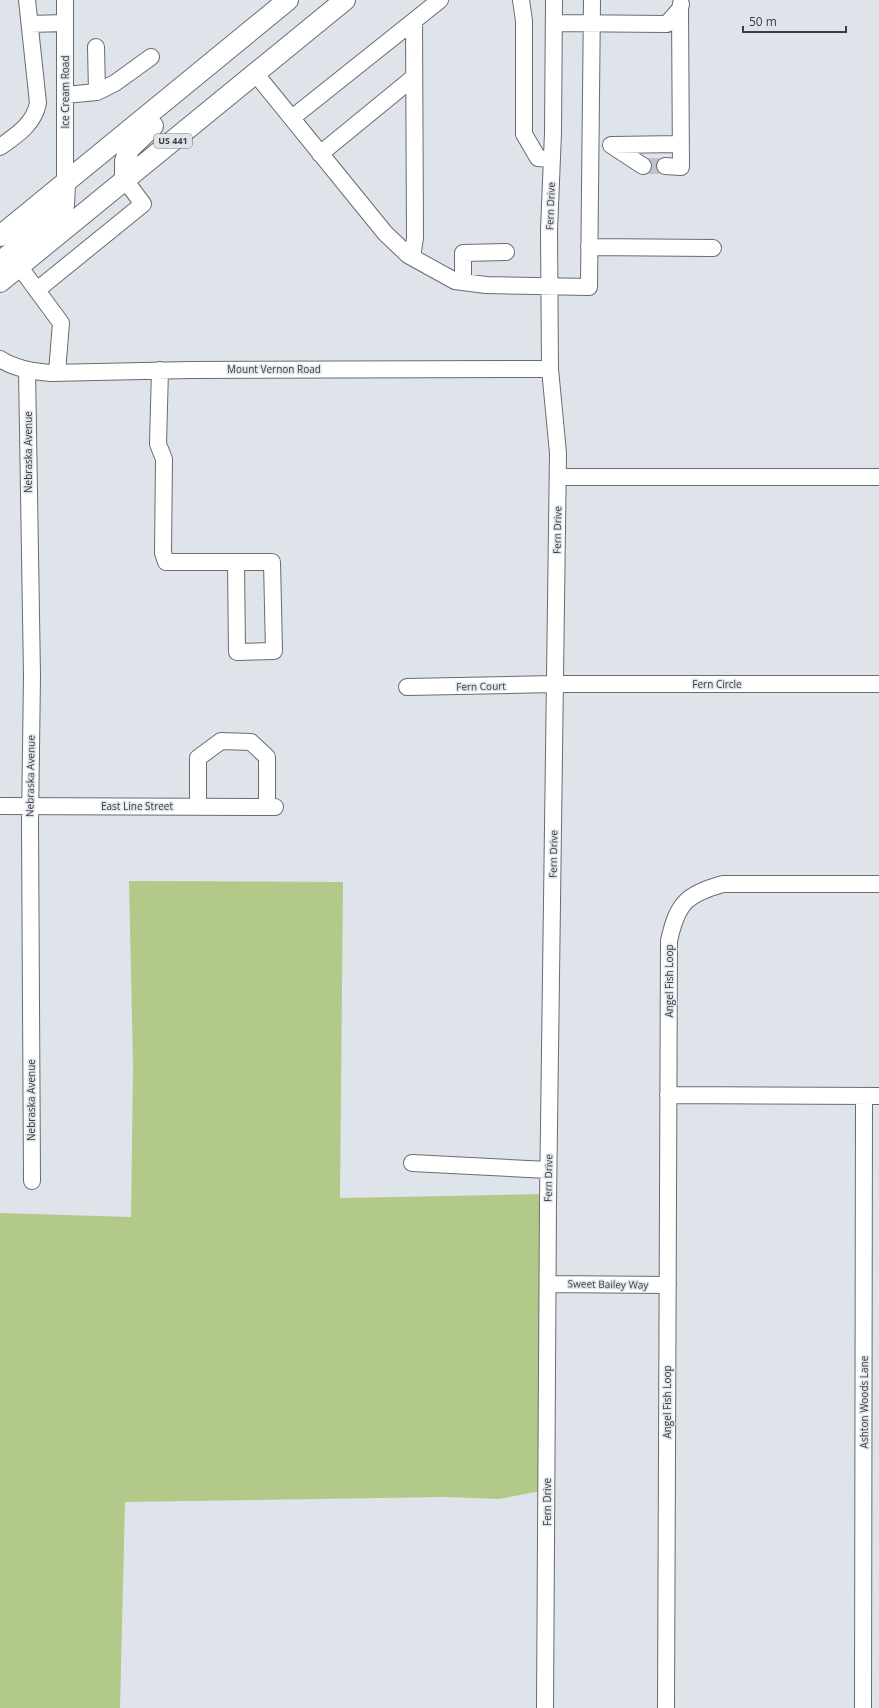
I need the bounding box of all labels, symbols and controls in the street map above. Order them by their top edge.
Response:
scale bar [743,8,846,34]
text: 50 m [749,13,777,30]
street label: Ice Cream Road [58,55,72,129]
road number: US 441 [154,134,192,148]
street label: Fern Drive [542,181,558,230]
street label: Mount Vernon Road [227,362,321,376]
street label: Nebraska Avenue [21,411,35,493]
street label: Fern Drive [550,505,564,554]
street label: Fern Circle [692,677,742,691]
street label: Fern Court [456,679,506,693]
street label: Nebraska Avenue [22,735,38,817]
street label: East Line Street [101,799,173,813]
street label: Fern Drive [546,829,560,878]
street label: Angel Fish Loop [662,944,676,1018]
street label: Nebraska Avenue [24,1059,38,1141]
street label: Fern Drive [541,1153,555,1202]
street label: Sweet Bailey Way [568,1276,649,1292]
street label: Ashton Woods Lane [857,1355,871,1448]
street label: Angel Fish Loop [660,1365,674,1439]
street label: Fern Drive [540,1478,554,1526]

